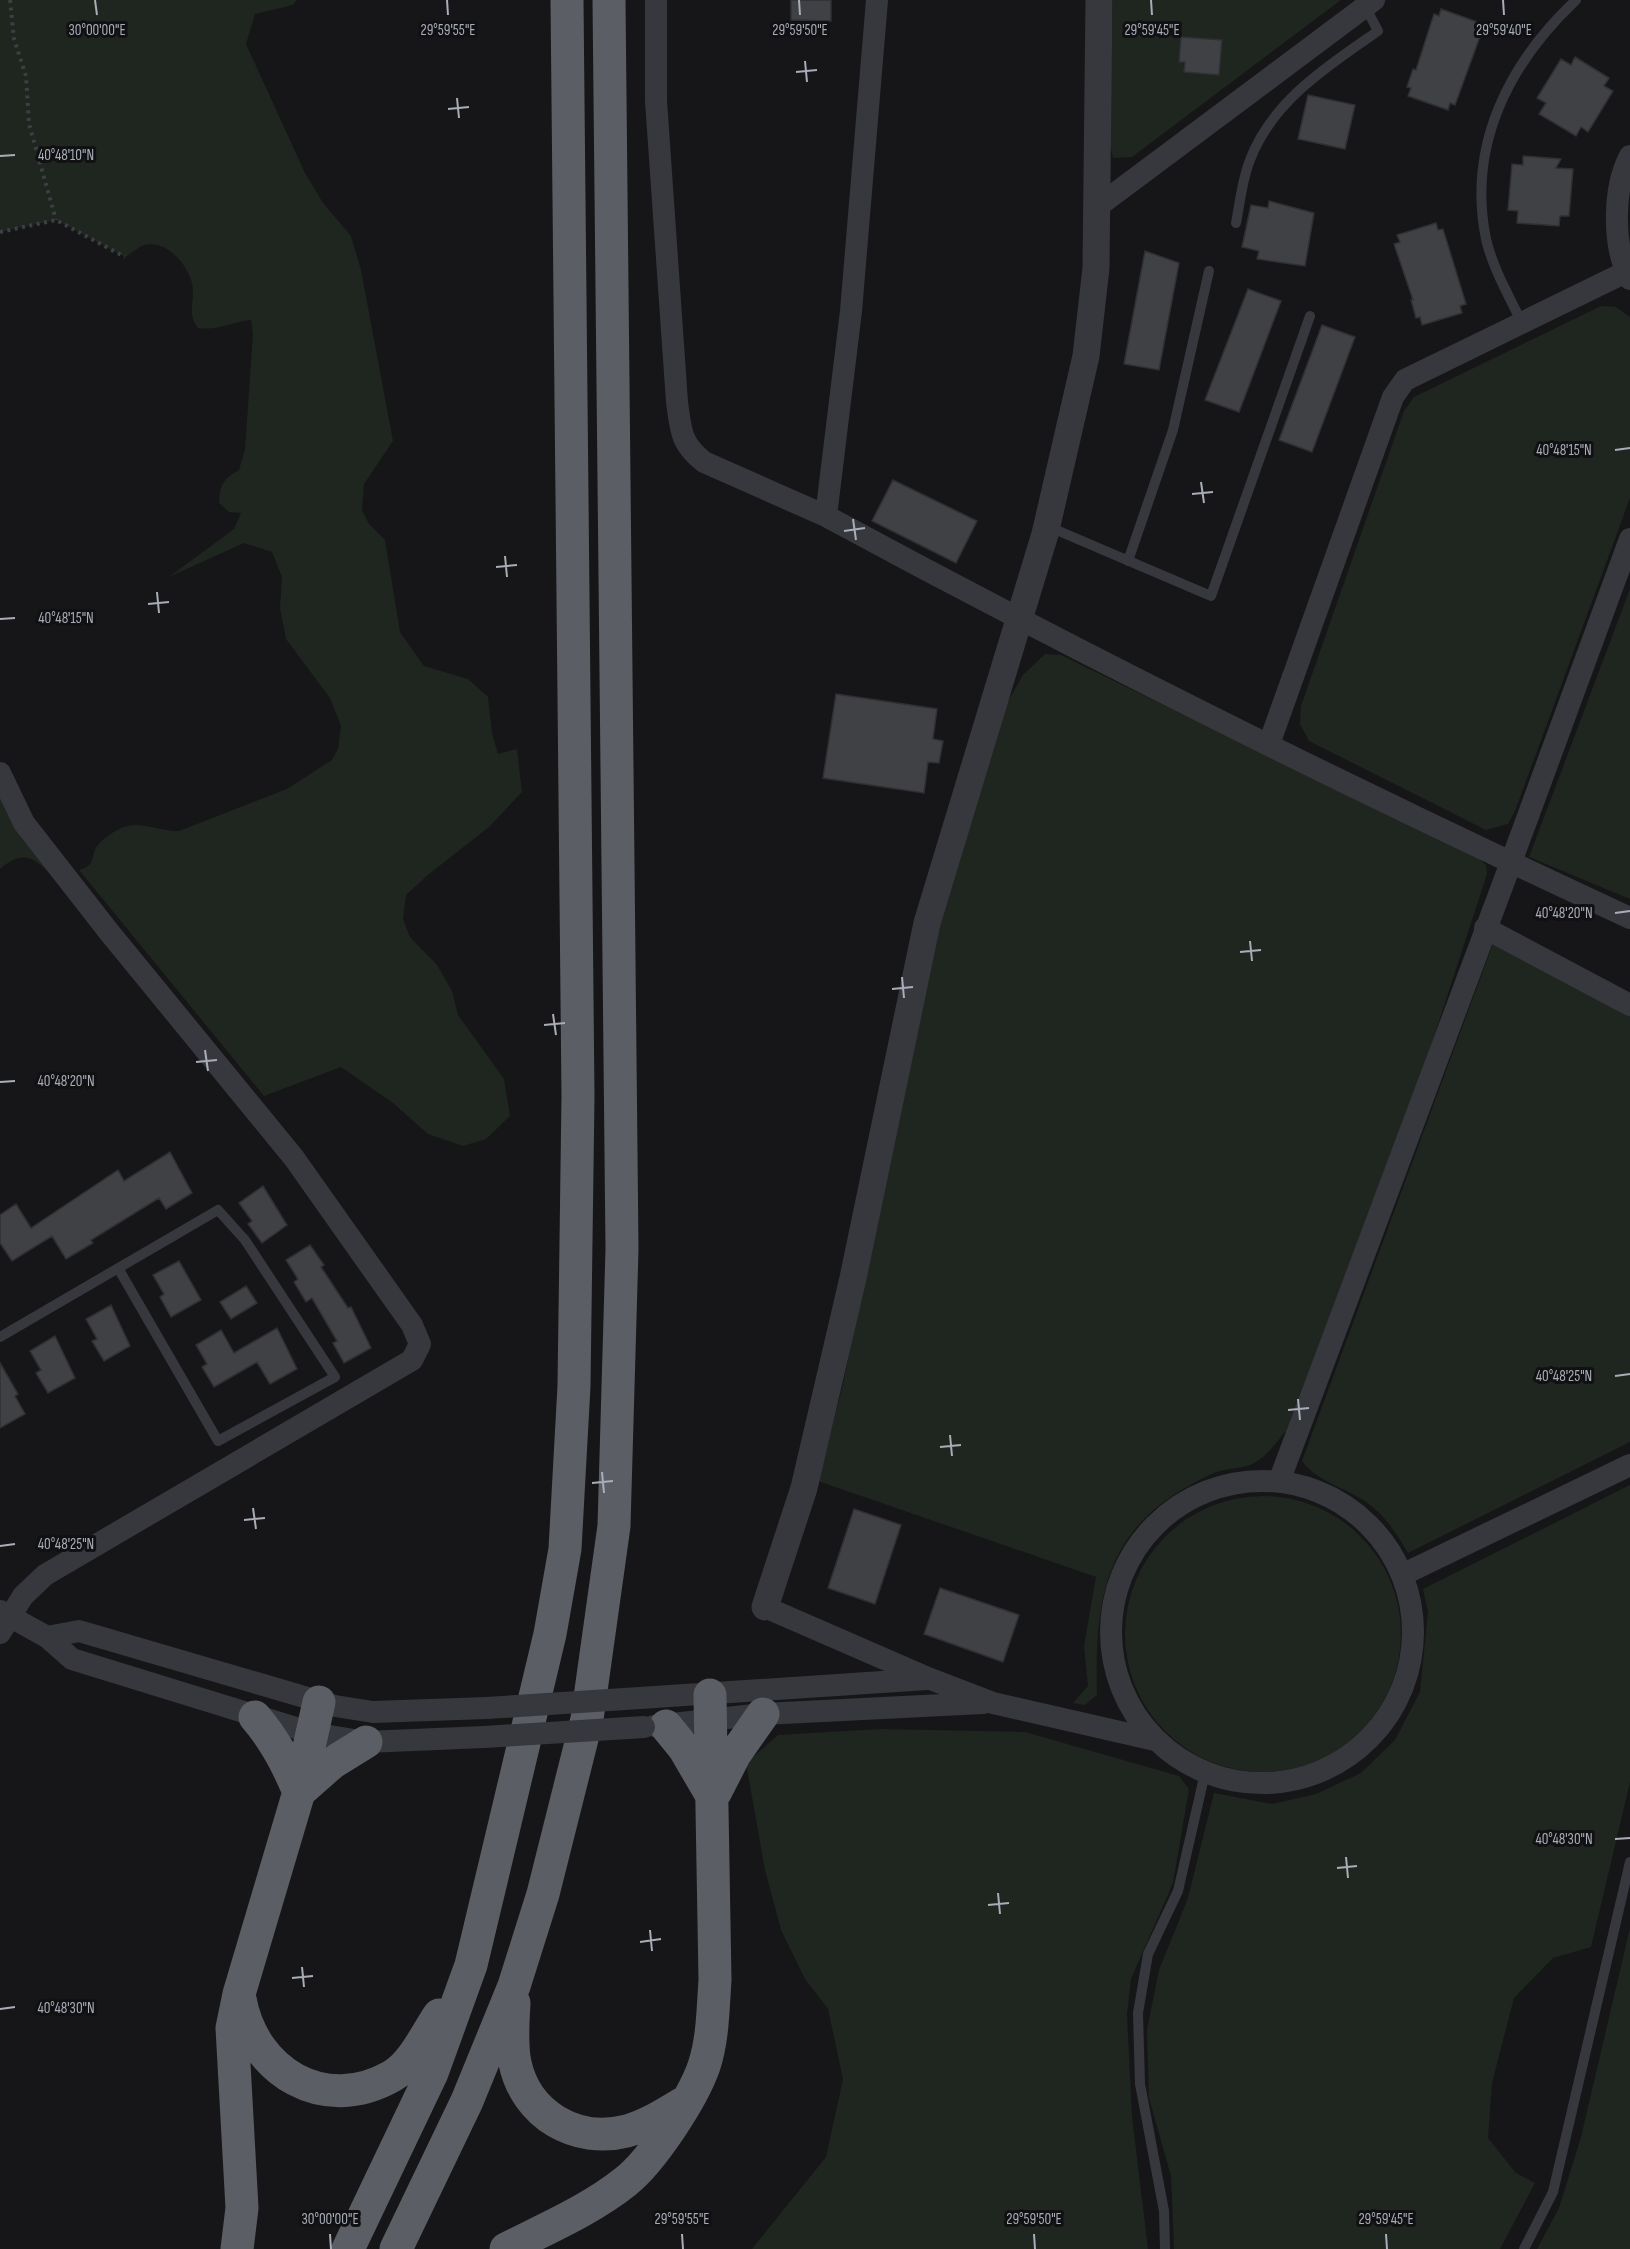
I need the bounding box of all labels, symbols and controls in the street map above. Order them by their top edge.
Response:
text: 30°00'00"E [68,21,126,40]
text: 29°59'55"E [421,21,475,40]
text: 29°59'50"E [772,21,828,40]
text: 29°59'45"E [1124,21,1180,40]
text: 29°59'40"E [1476,21,1532,40]
text: 40°48'10"N [38,146,94,165]
text: 40°48'15"N [1536,441,1592,460]
text: 40°48'15"N [38,609,94,628]
text: 40°48'20"N [1535,904,1593,923]
text: 40°48'20"N [37,1072,95,1091]
text: 40°48'25"N [1536,1367,1592,1386]
text: 40°48'25"N [38,1535,94,1554]
text: 40°48'30"N [1535,1830,1593,1849]
text: 40°48'30"N [37,1999,95,2018]
text: 30°00'00"E [301,2210,359,2229]
text: 29°59'55"E [655,2210,709,2229]
text: 29°59'50"E [1006,2210,1062,2229]
text: 29°59'45"E [1358,2210,1414,2229]

